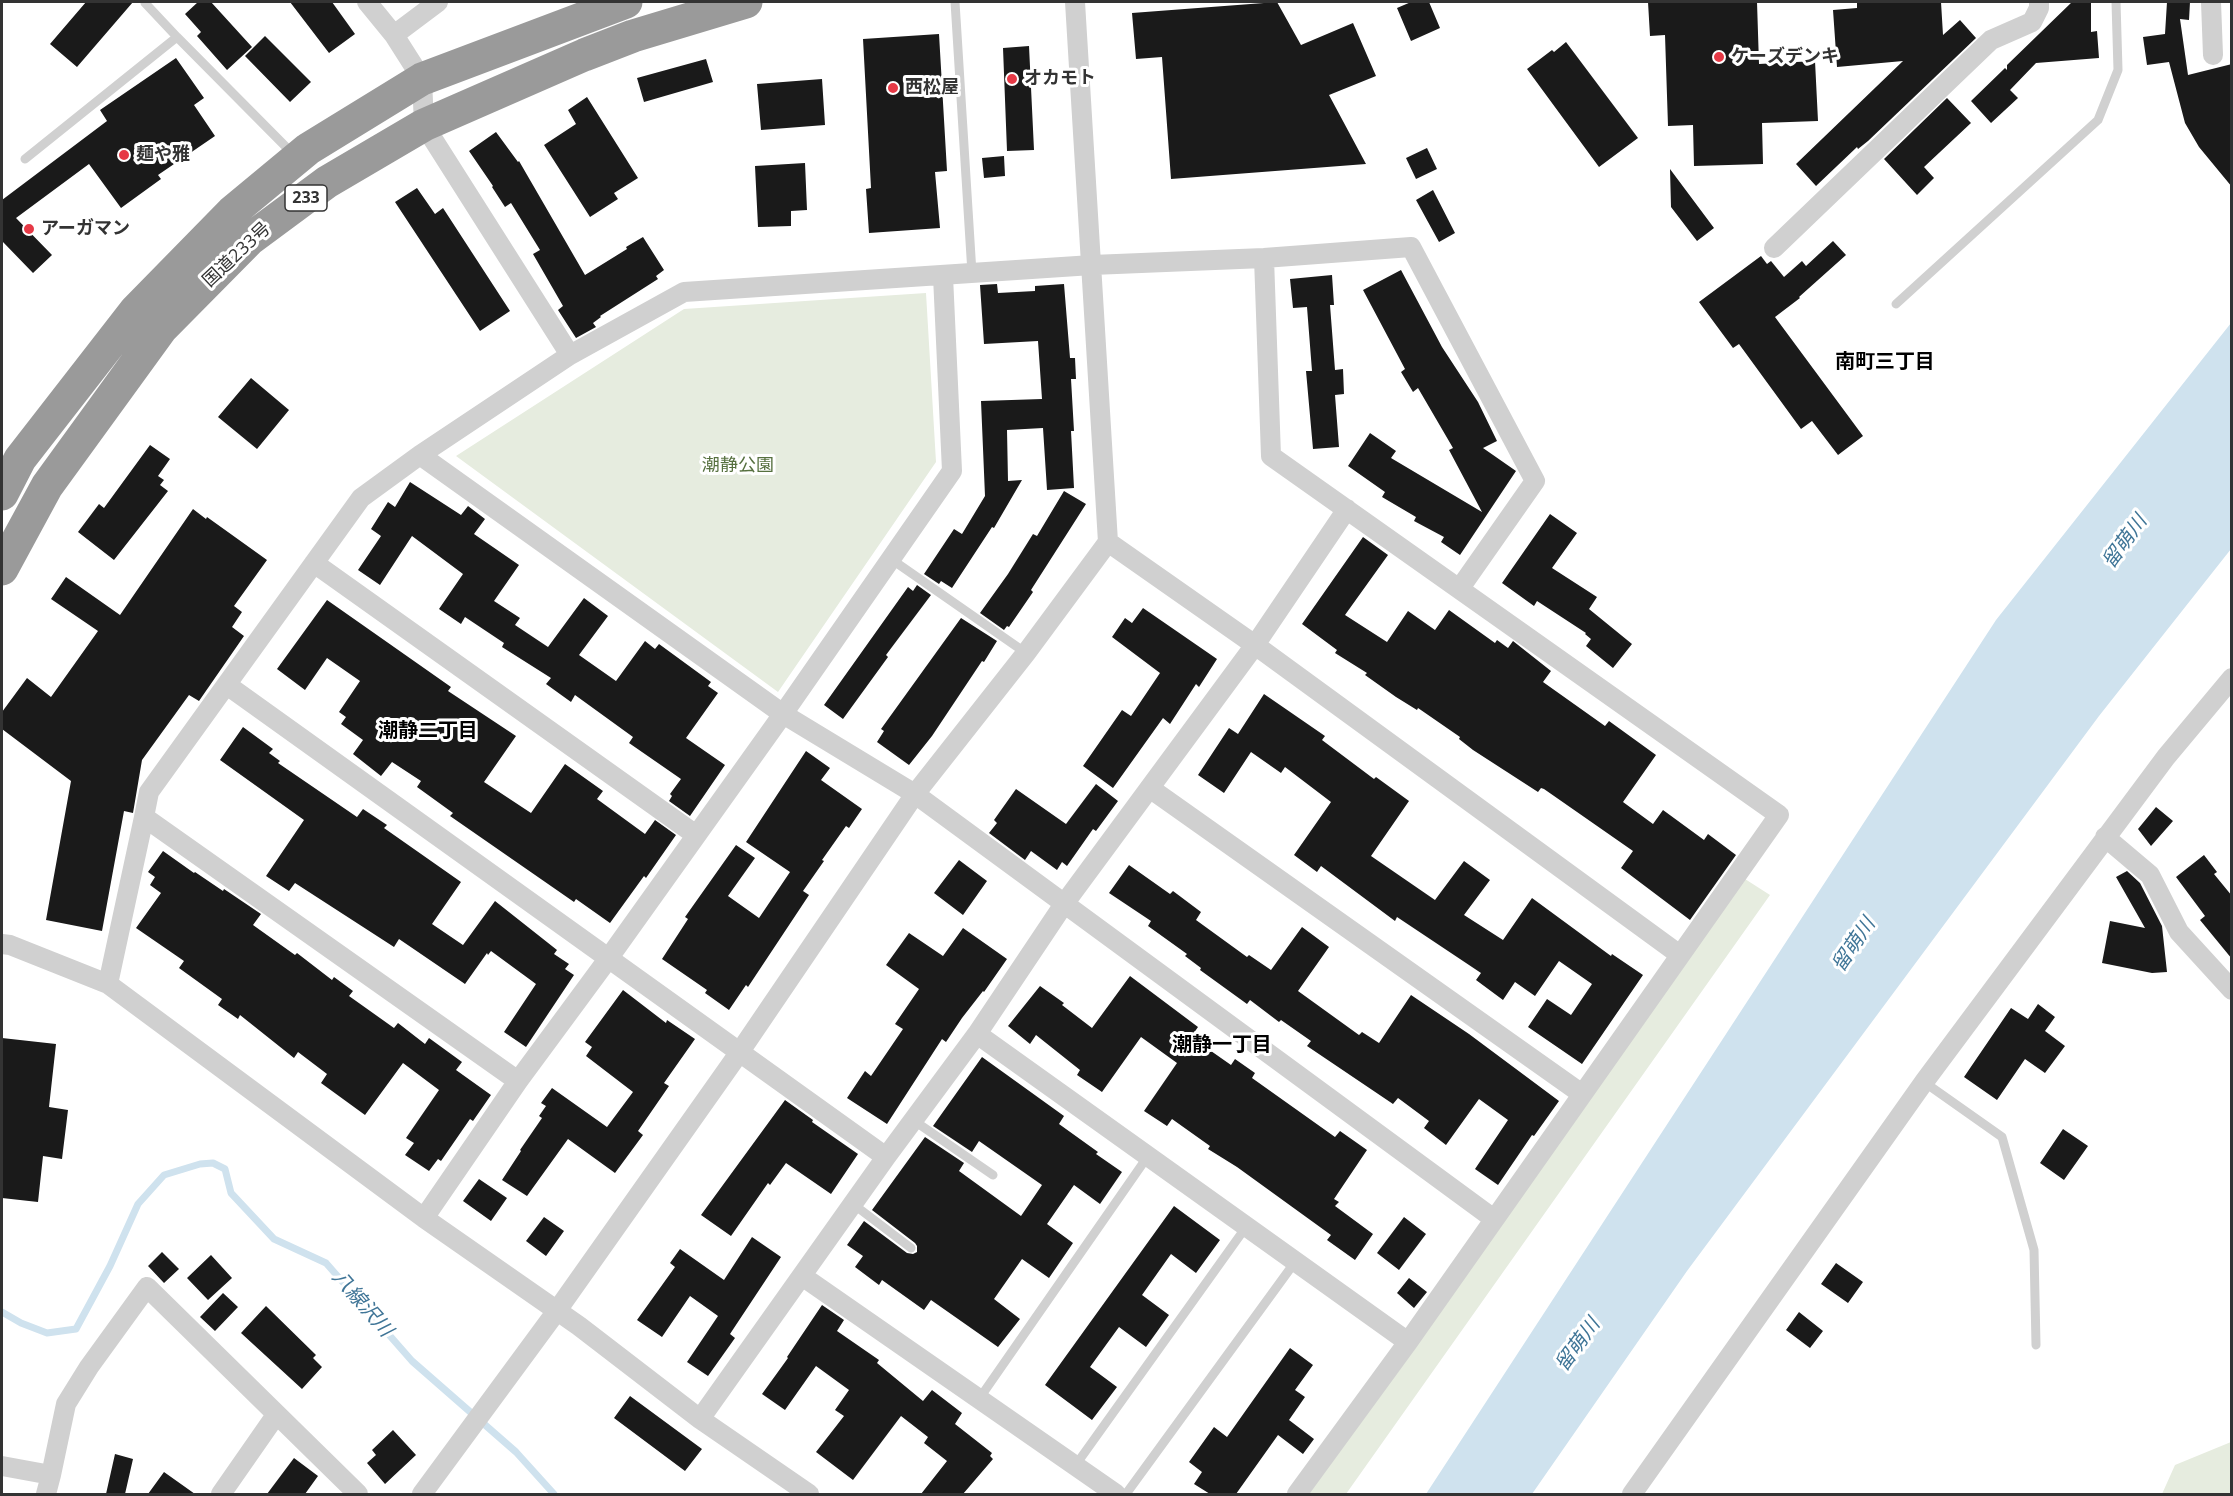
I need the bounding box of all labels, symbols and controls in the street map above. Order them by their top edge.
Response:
place label: ケーズデンキ [1731,46,1839,68]
marker: ケーズデンキ [1712,50,1726,64]
place label: オカモト [1024,68,1096,90]
marker: オカモト [1005,72,1019,86]
place label: 西松屋 [905,77,959,99]
marker: 西松屋 [886,81,900,95]
place label: 麺や雅 [136,144,190,166]
marker: 麺や雅 [117,148,131,162]
road number: 233 [285,185,327,211]
place label: アーガマン [41,218,130,240]
street label: 国道233号 [199,218,275,292]
marker: アーガマン [22,222,36,236]
district label: 南町三丁目 [1835,350,1935,374]
park label: 潮静公園 [702,455,774,477]
water label: 留萌川 [2098,511,2152,573]
district label: 潮静二丁目 [378,719,478,743]
water label: 留萌川 [1827,913,1881,977]
district label: 潮静一丁目 [1172,1033,1272,1057]
water label: 八線沢川 [327,1266,397,1342]
water label: 留萌川 [1551,1314,1605,1376]

